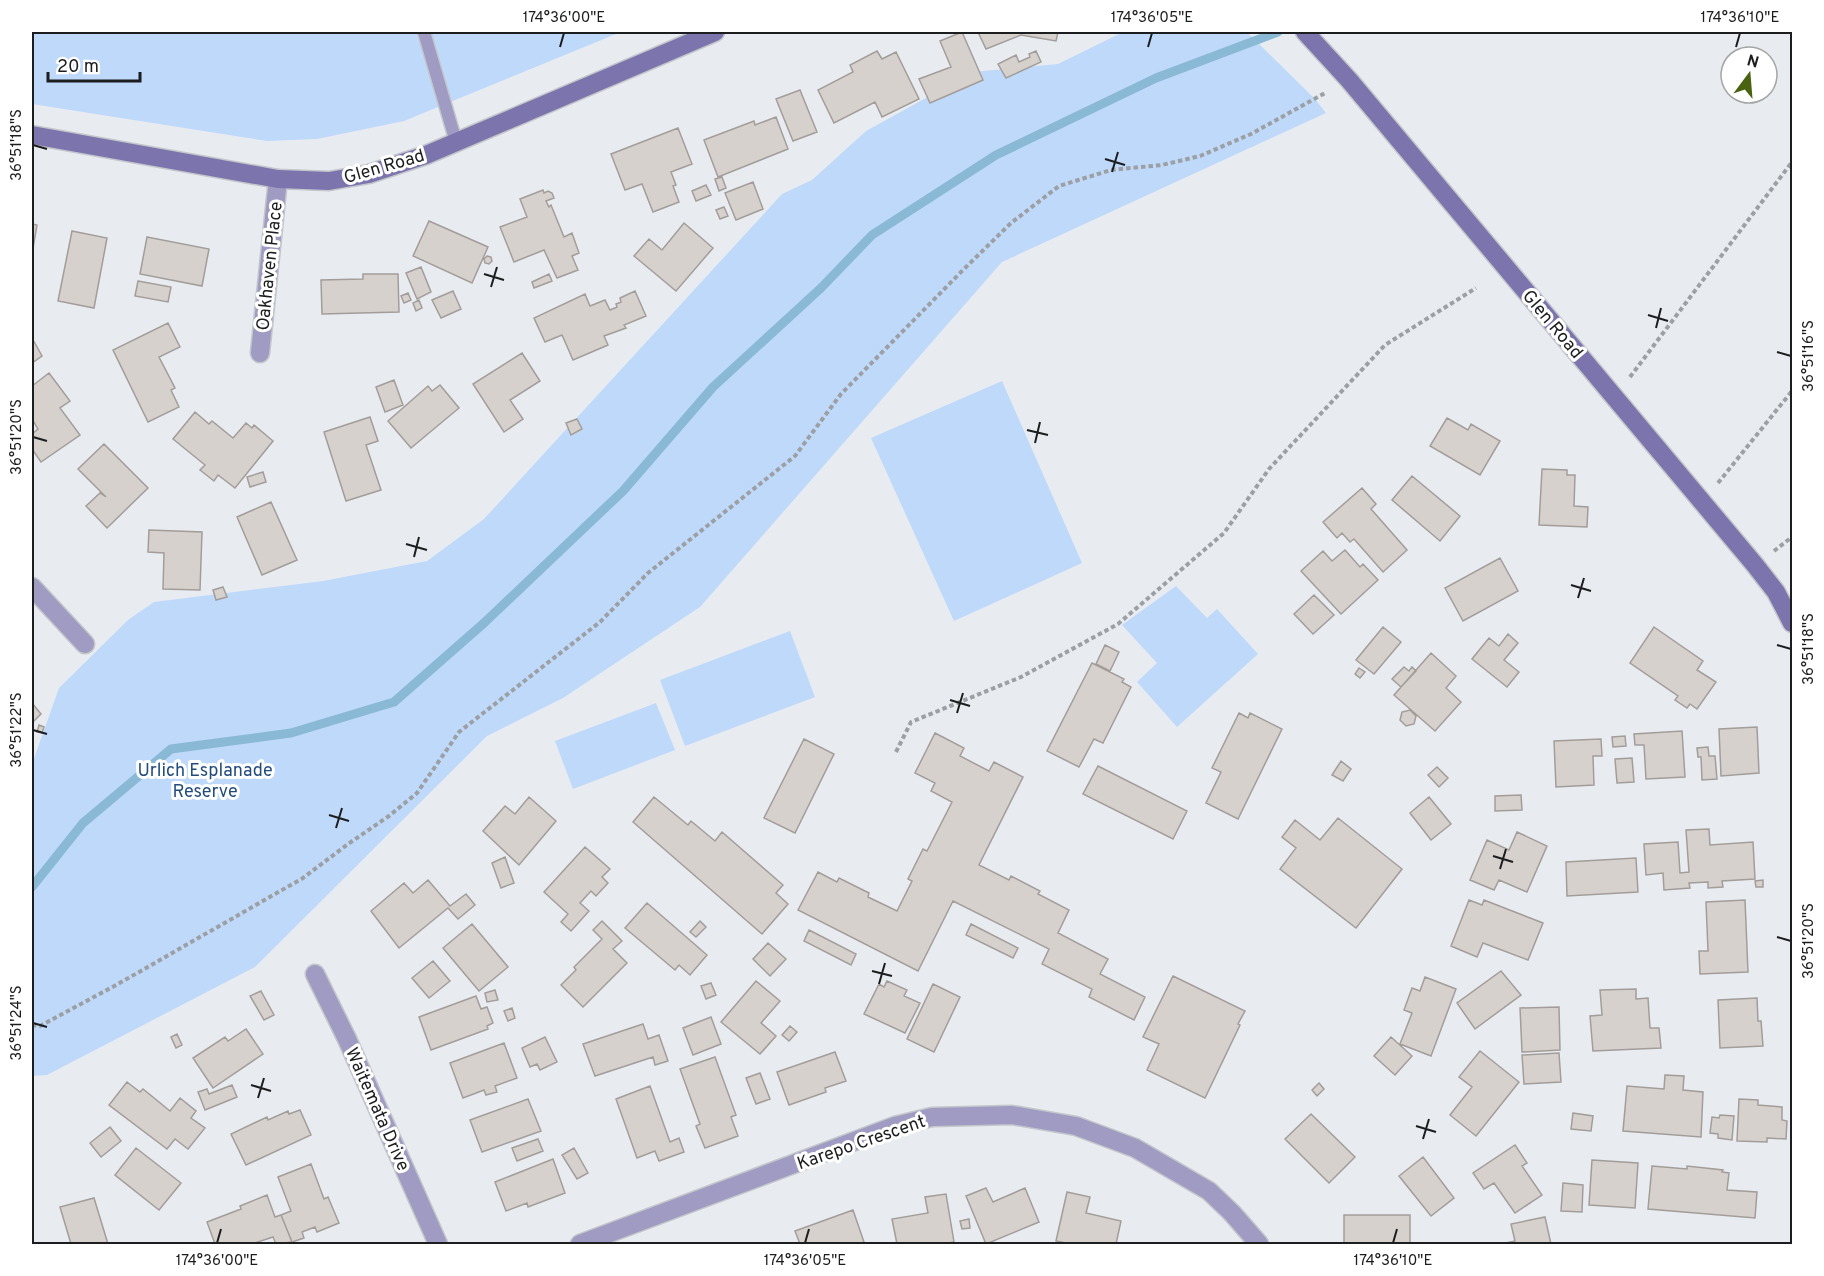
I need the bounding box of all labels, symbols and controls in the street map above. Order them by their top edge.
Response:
text: 174°36'00"E [523,9,605,28]
text: 174°36'05"E [1111,9,1193,28]
text: 174°36'10"E [1701,9,1779,28]
scale bar [48,45,140,83]
north arrow [1719,45,1779,105]
text: N [1744,51,1761,74]
text: 20 m [57,56,99,79]
text: 36°51'18"S [8,109,27,181]
street label: Glen Road [341,145,427,190]
street label: Oakhaven Place [252,201,289,332]
street label: Glen Road [1516,286,1587,364]
text: 36°51'16"S [1800,320,1819,392]
text: 36°51'20"S [8,399,27,475]
text: 36°51'18"S [1800,613,1819,685]
text: 36°51'22"S [8,692,27,768]
park label: Urlich Esplanade Reserve [137,760,273,804]
text: 36°51'20"S [1800,903,1819,979]
text: 36°51'24"S [8,985,27,1061]
street label: Waitemata Drive [339,1044,414,1175]
street label: Karepo Crescent [794,1111,929,1176]
text: 174°36'00"E [176,1252,258,1271]
text: 174°36'05"E [764,1252,846,1271]
text: 174°36'10"E [1354,1252,1432,1271]

